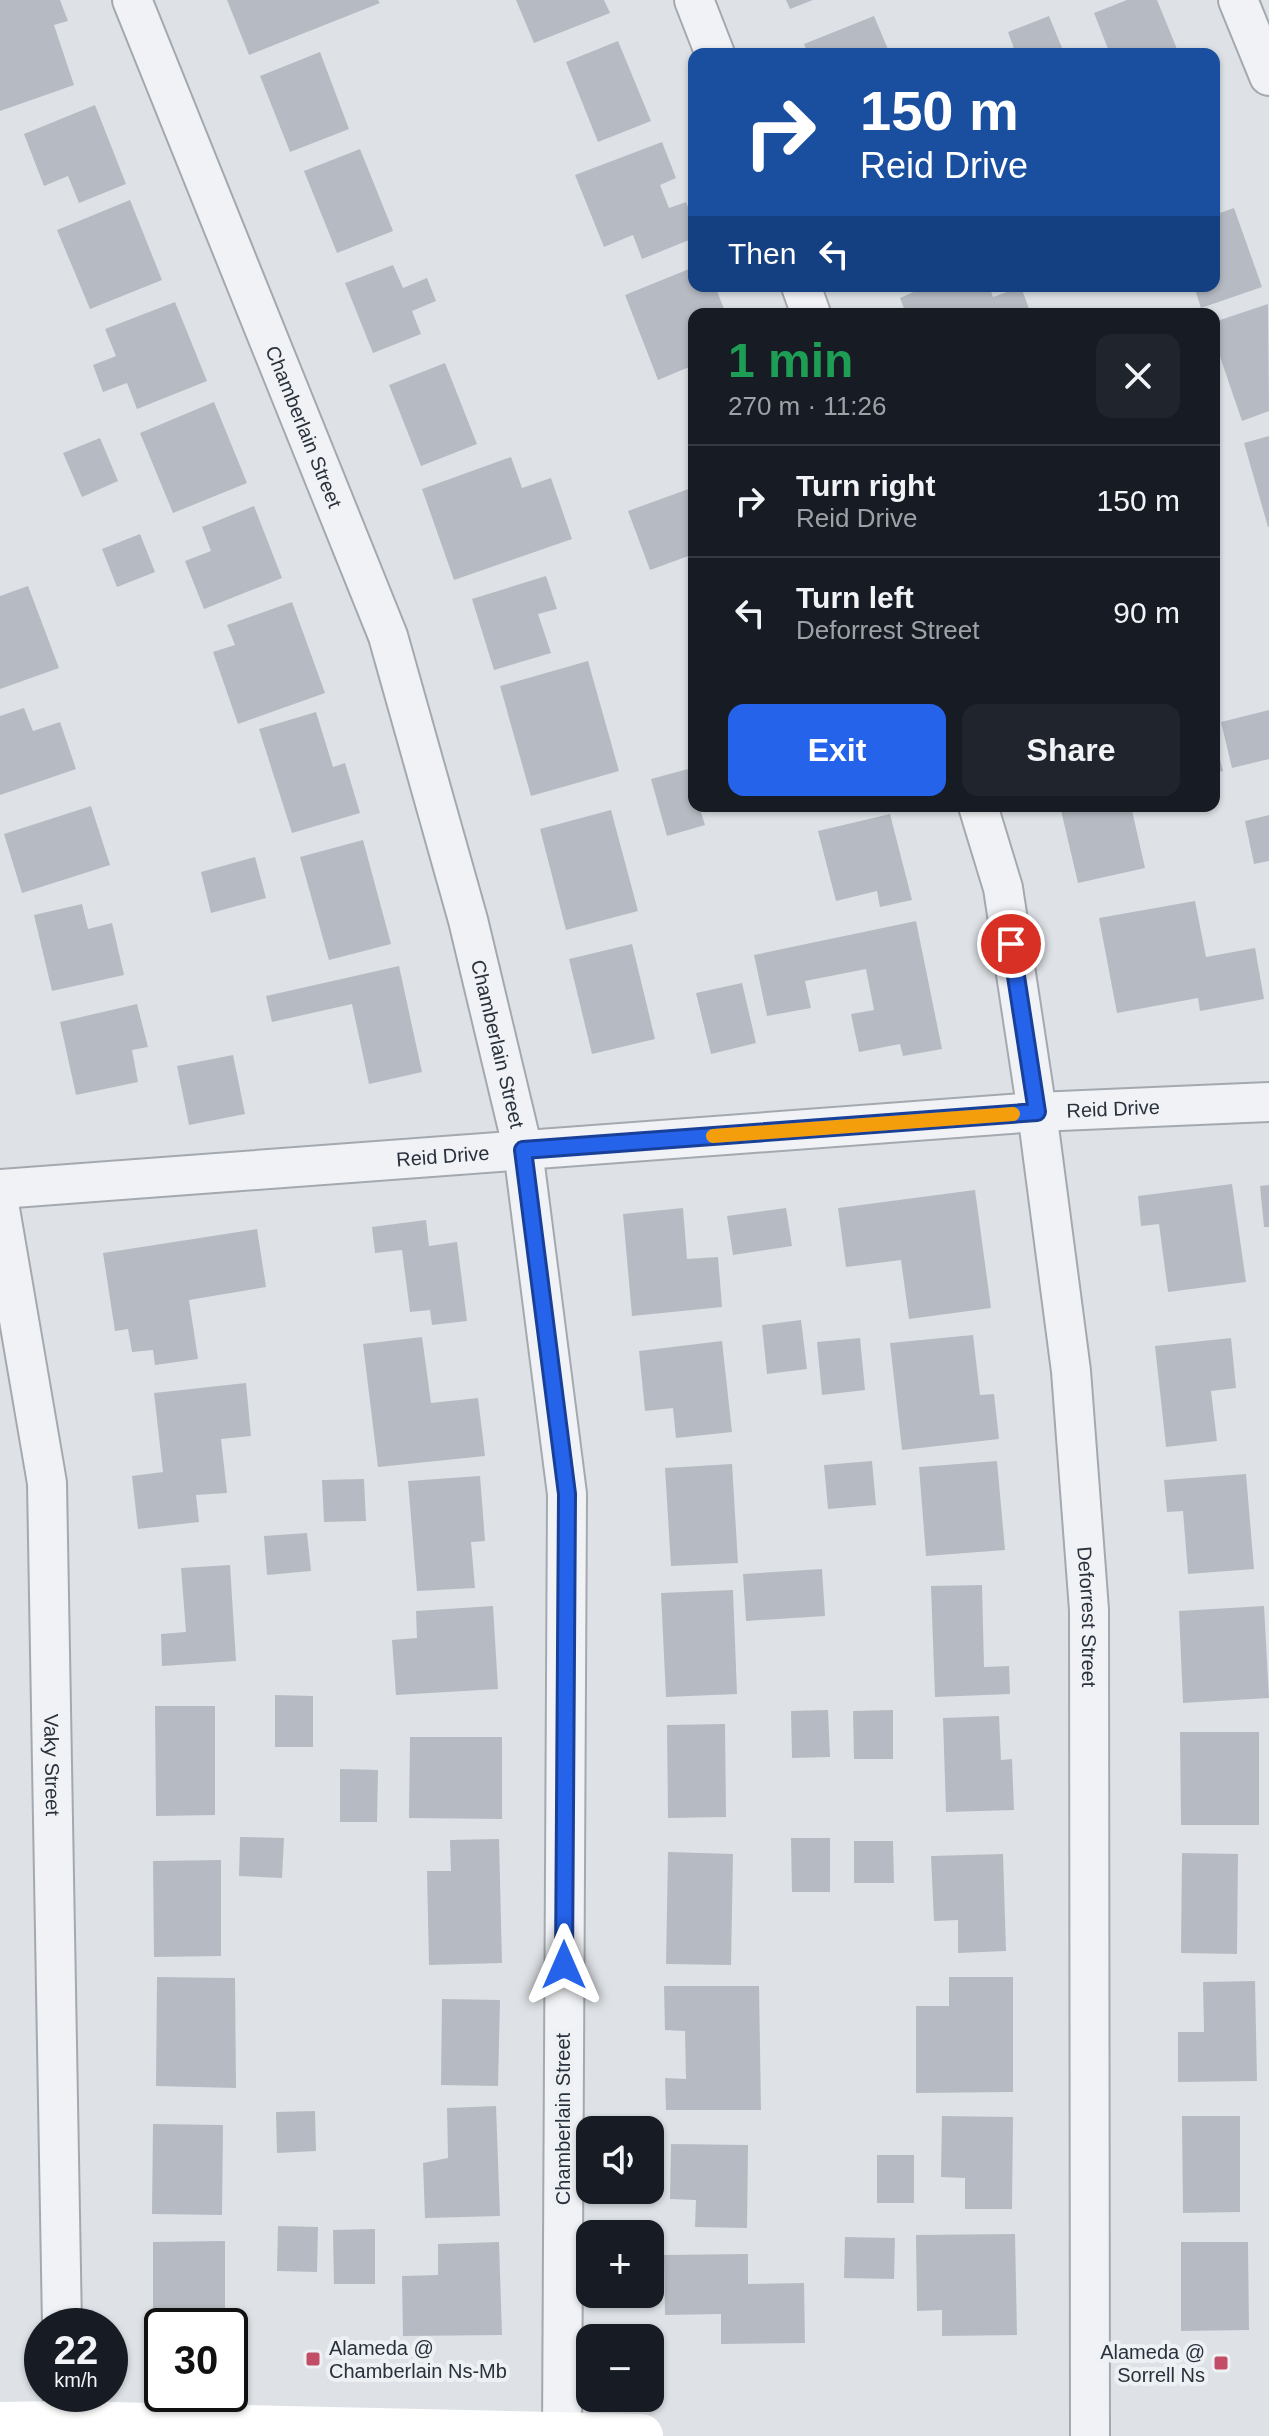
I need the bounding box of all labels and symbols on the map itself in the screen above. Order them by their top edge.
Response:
street label: Chamberlain Street [261,343,346,511]
pin [977,910,1045,978]
street label: Chamberlain Street [467,957,528,1131]
street label: Reid Drive [1066,1096,1160,1122]
street label: Reid Drive [395,1142,490,1171]
street label: Deforrest Street [1073,1546,1100,1688]
street label: Vaky Street [40,1714,64,1817]
position arrow [522,1923,606,2007]
street label: Chamberlain Street [552,2032,574,2205]
speed limit sign: 30 [144,2308,248,2412]
place label: Alameda @ Chamberlain Ns-Mb [329,2337,507,2382]
place label: Alameda @ Sorrell Ns [1100,2341,1205,2386]
marker: Alameda @ Chamberlain Ns-Mb [304,2350,322,2368]
marker: Alameda @ Sorrell Ns [1212,2354,1230,2372]

